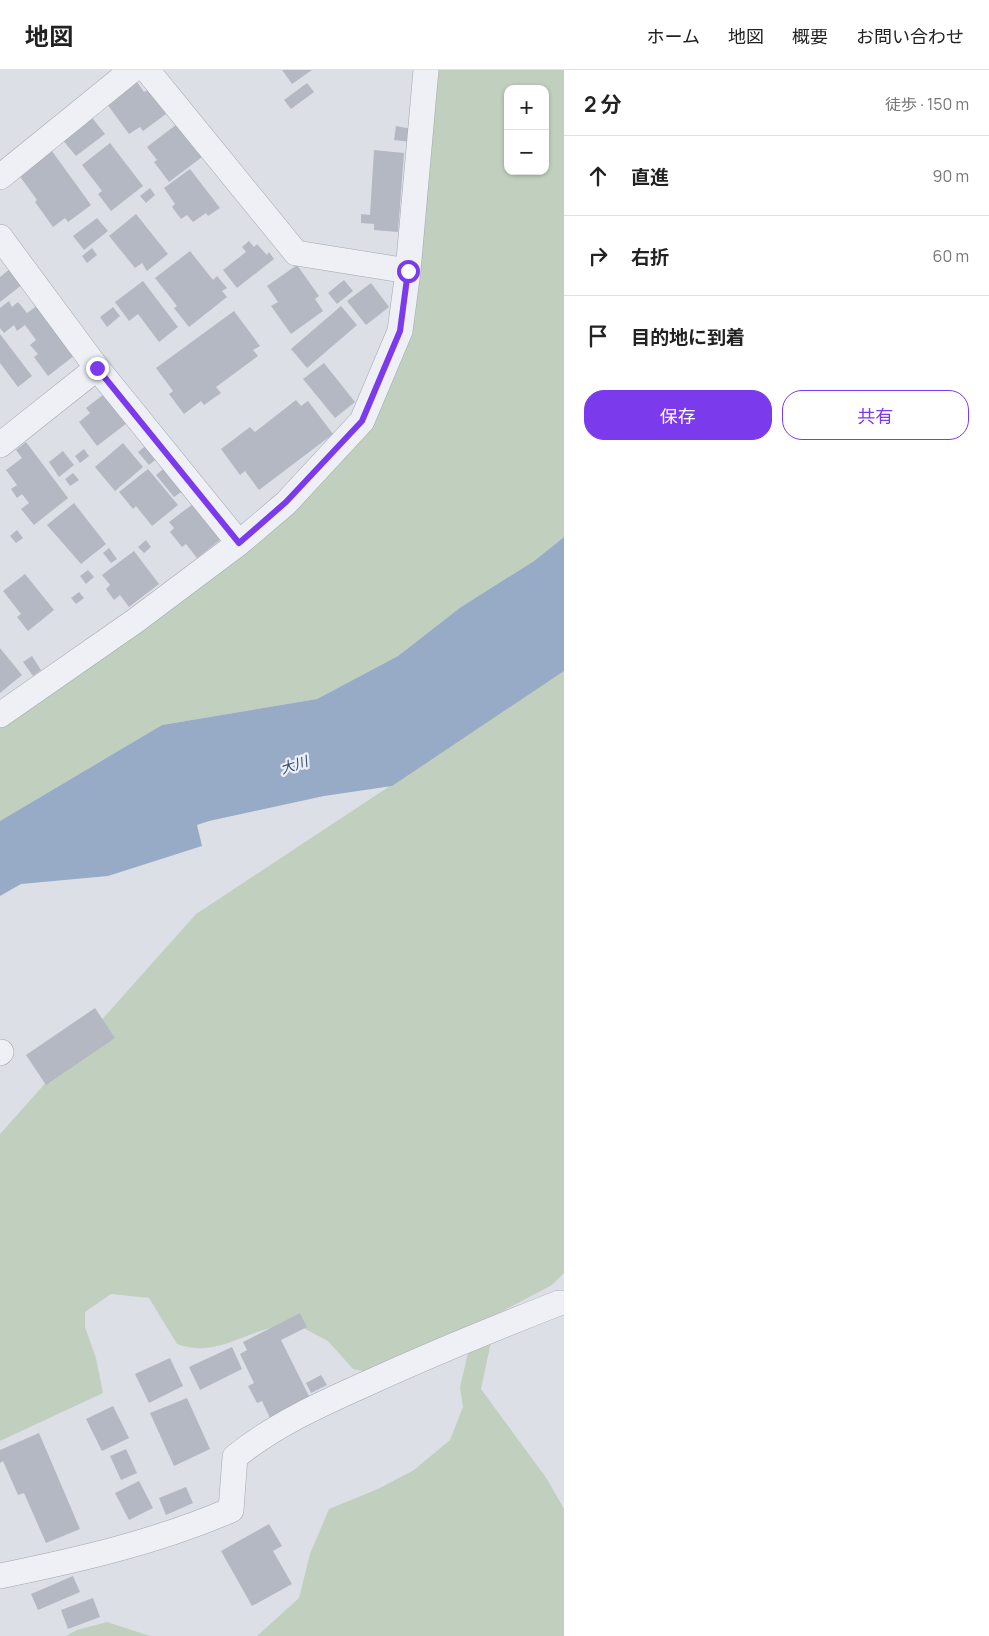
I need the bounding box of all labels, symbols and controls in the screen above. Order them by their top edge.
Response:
text: 地図 [25,19,73,52]
text: ホーム [647,24,700,48]
text: 地図 [728,24,764,48]
text: 概要 [792,24,828,48]
text: お問い合わせ [856,24,964,48]
map controls [504,85,549,175]
button: + [504,85,549,130]
text: 2 分 [584,90,622,118]
text: 徒歩 · 150 m [885,93,969,115]
button: − [504,130,549,175]
icon: ahead [584,162,612,190]
text: 直進 [631,164,669,190]
text: 90 m [933,165,969,187]
icon: right [584,242,612,270]
text: 右折 [631,244,669,270]
text: 60 m [933,245,969,267]
route start [397,260,420,283]
icon: arrive [584,322,612,350]
text: 目的地に到着 [631,324,745,350]
route end [86,357,109,380]
button: 保存 [584,390,772,440]
button: 共有 [782,390,969,440]
water label: 大川 [278,751,312,778]

